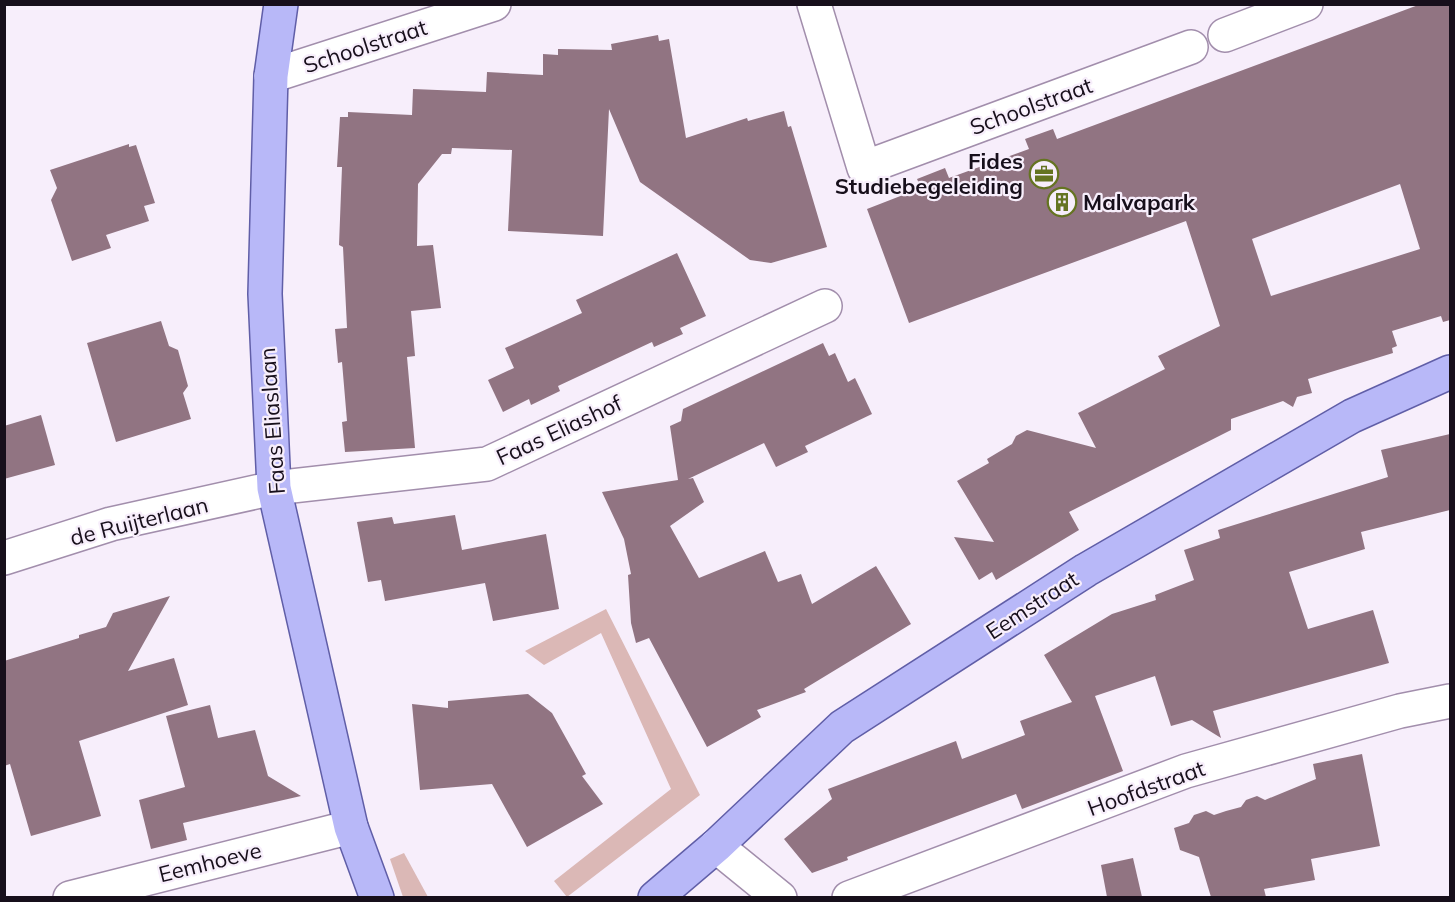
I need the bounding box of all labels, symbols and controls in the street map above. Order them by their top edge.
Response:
street label: Schoolstraat [300,13,431,79]
street label: Schoolstraat [966,71,1096,141]
place label: Fides Studiebegeleiding [835,147,1023,200]
office icon: Fides Studiebegeleiding [1028,158,1060,190]
building icon: Malvapark [1046,186,1078,218]
place label: Malvapark [1083,188,1196,216]
street label: Faas Eliaslaan [253,347,291,495]
street label: Faas Eliashof [492,388,627,471]
street label: de Ruijterlaan [67,490,211,552]
street label: Eemstraat [981,565,1084,645]
street label: Hoofdstraat [1084,754,1209,822]
street label: Eemhoeve [156,836,264,888]

